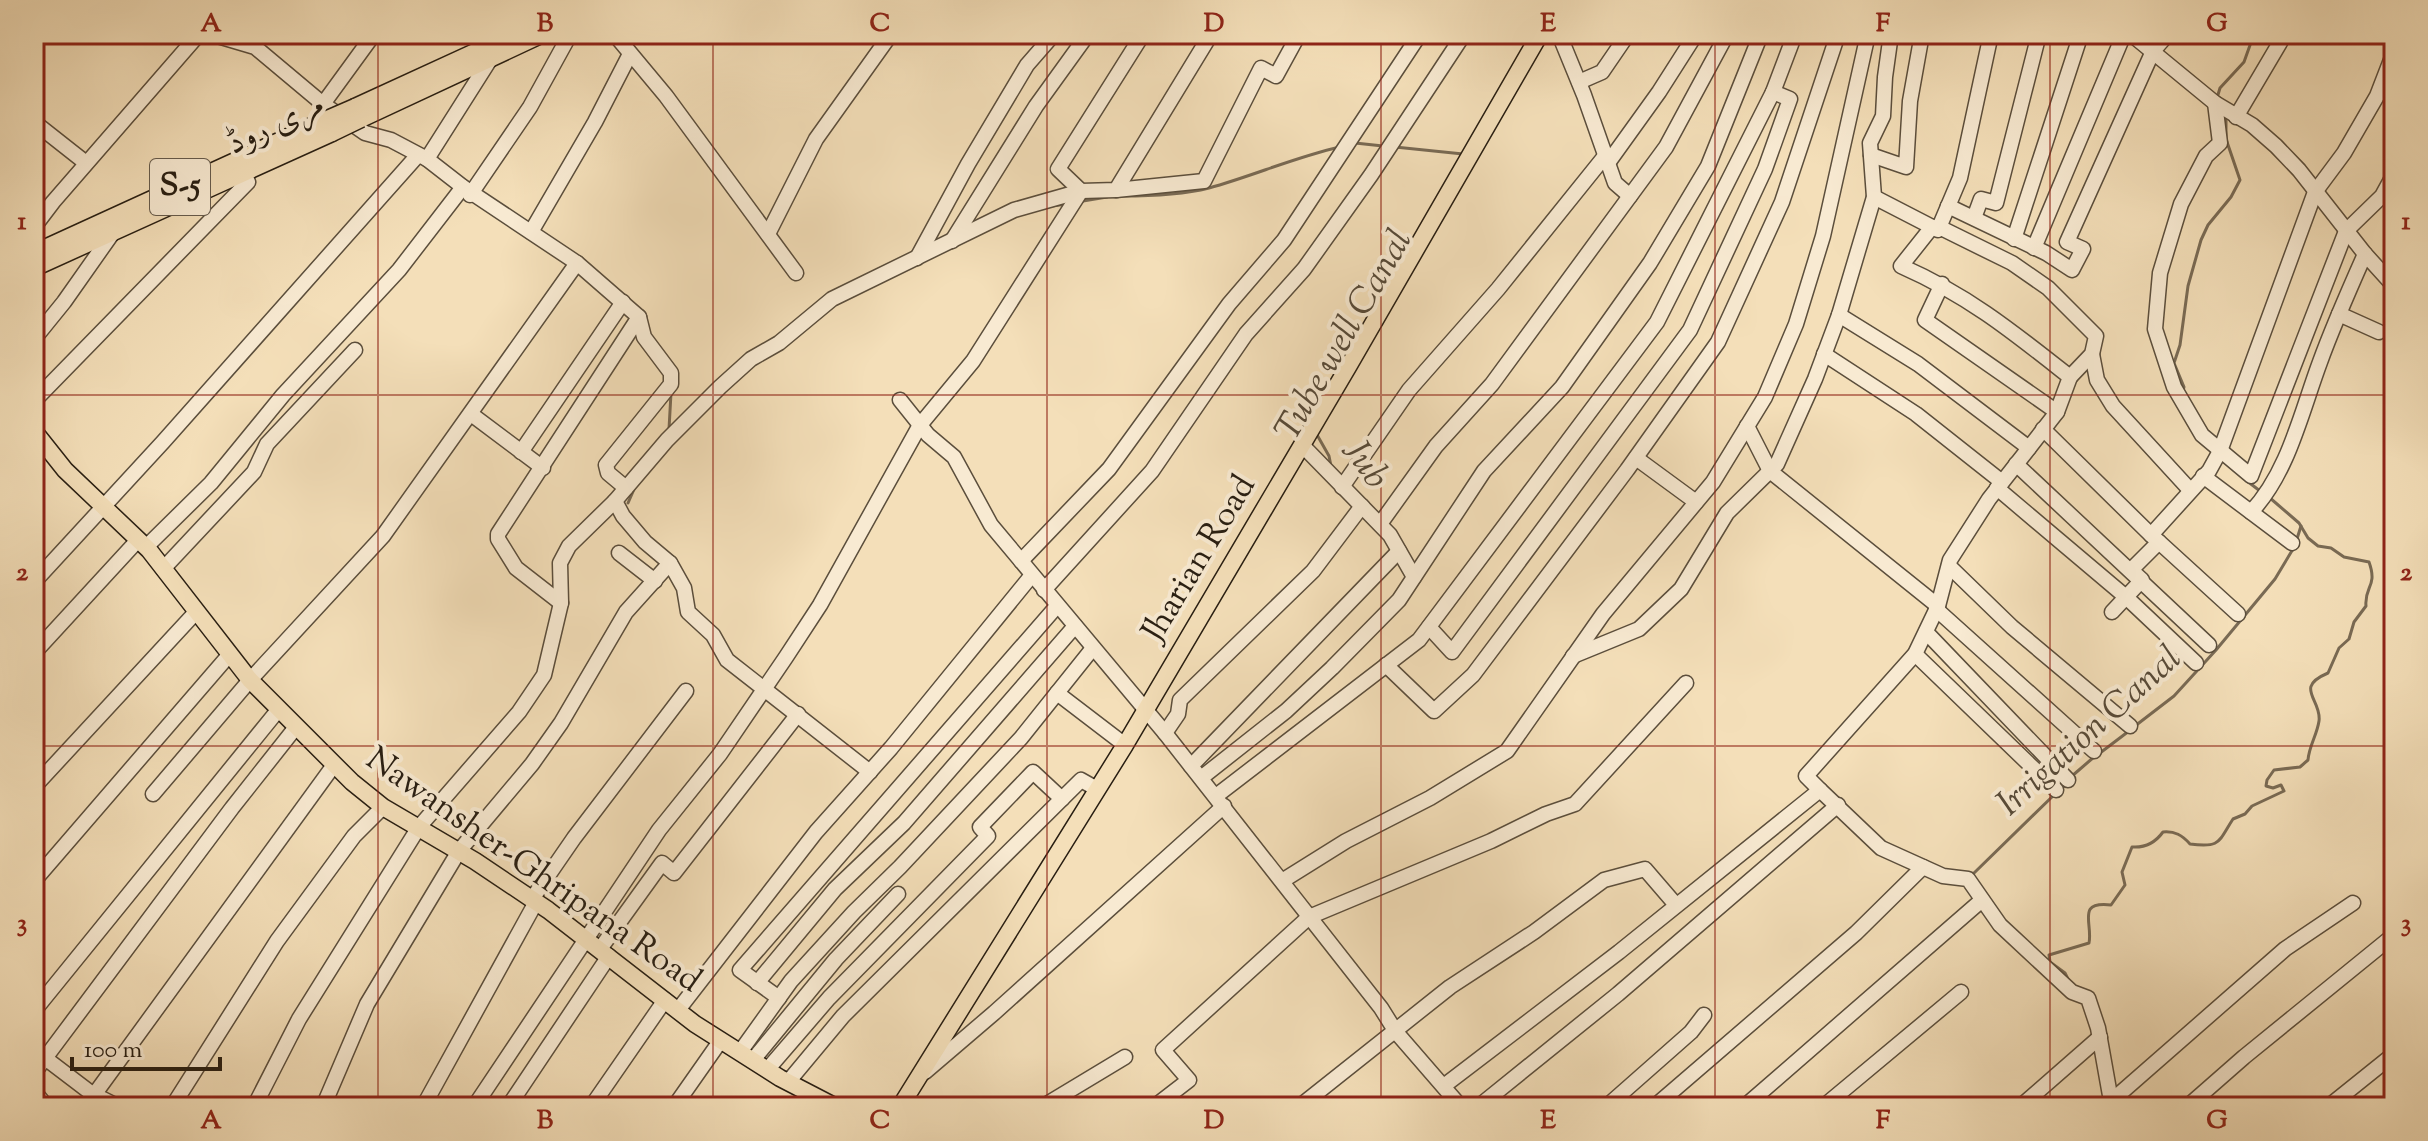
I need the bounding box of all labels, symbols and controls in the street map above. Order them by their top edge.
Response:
text: A [200,6,222,43]
text: B [537,6,554,43]
text: C [870,6,890,43]
text: D [1204,6,1224,43]
text: E [1540,6,1556,43]
text: F [1876,6,1891,43]
text: G [2206,6,2228,43]
street label: مری روڈ [219,81,333,169]
road number: S-5 [150,159,210,215]
text: 1 [18,204,27,241]
text: 1 [2402,204,2411,241]
water label: Tube well Canal [1263,221,1427,451]
water label: Jub [1329,429,1401,500]
street label: Jharian Road [1130,466,1269,653]
text: 2 [16,555,29,592]
text: 2 [2400,555,2413,592]
water label: Irrigation Canal [1986,635,2194,829]
street label: Nawansher-Ghripana Road [355,736,711,1006]
text: 3 [17,906,27,943]
text: 3 [2401,906,2411,943]
scale bar [72,1021,220,1071]
text: 100 m [84,1034,142,1068]
text: A [200,1103,222,1140]
text: B [537,1103,554,1140]
text: C [870,1103,890,1140]
text: D [1204,1103,1224,1140]
text: E [1540,1103,1556,1140]
text: F [1876,1103,1891,1140]
text: G [2206,1103,2228,1140]

